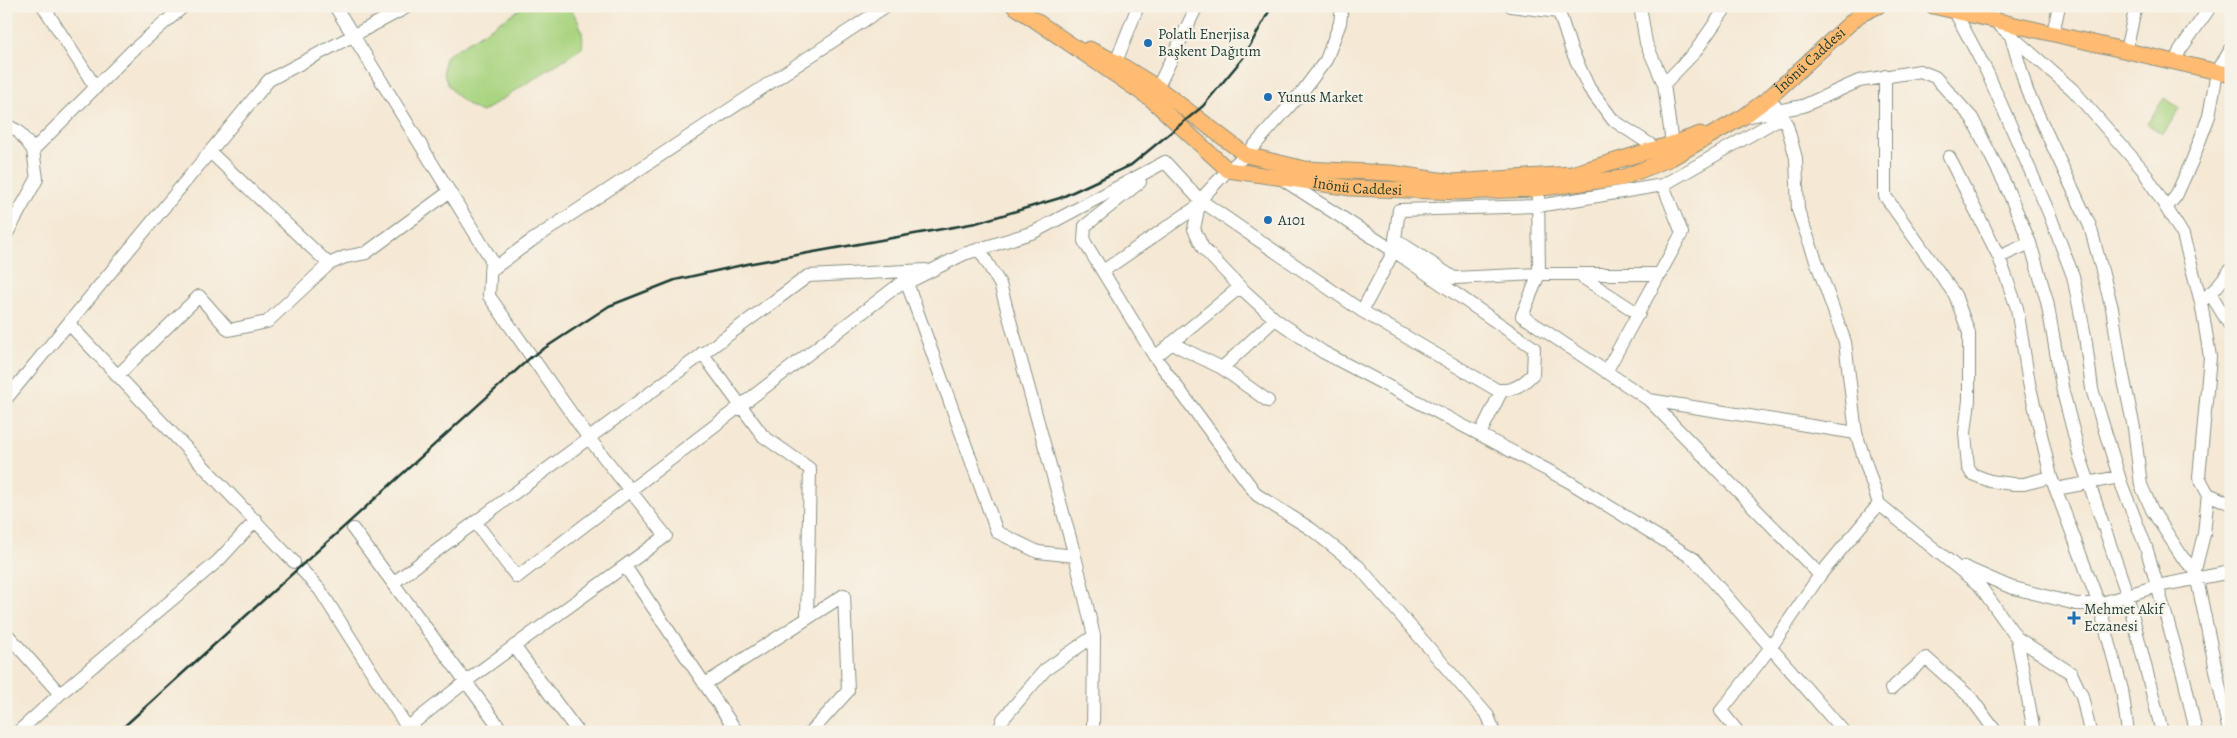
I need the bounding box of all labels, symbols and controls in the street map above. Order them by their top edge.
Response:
street label: İnönü Caddesi [1770,23,1850,98]
place label: Polatlı Enerjisa Başkent Dağıtım [1158,24,1261,61]
marker: Polatlı Enerjisa Başkent Dağıtım [1142,37,1154,49]
place label: Yunus Market [1277,87,1363,107]
marker: Yunus Market [1262,91,1274,103]
street label: İnönü Caddesi [1311,173,1403,200]
place label: A101 [1277,210,1305,230]
marker: A101 [1262,214,1274,226]
place label: Mehmet Akif Eczanesi [2084,599,2165,636]
marker: Mehmet Akif Eczanesi [2068,612,2080,624]

